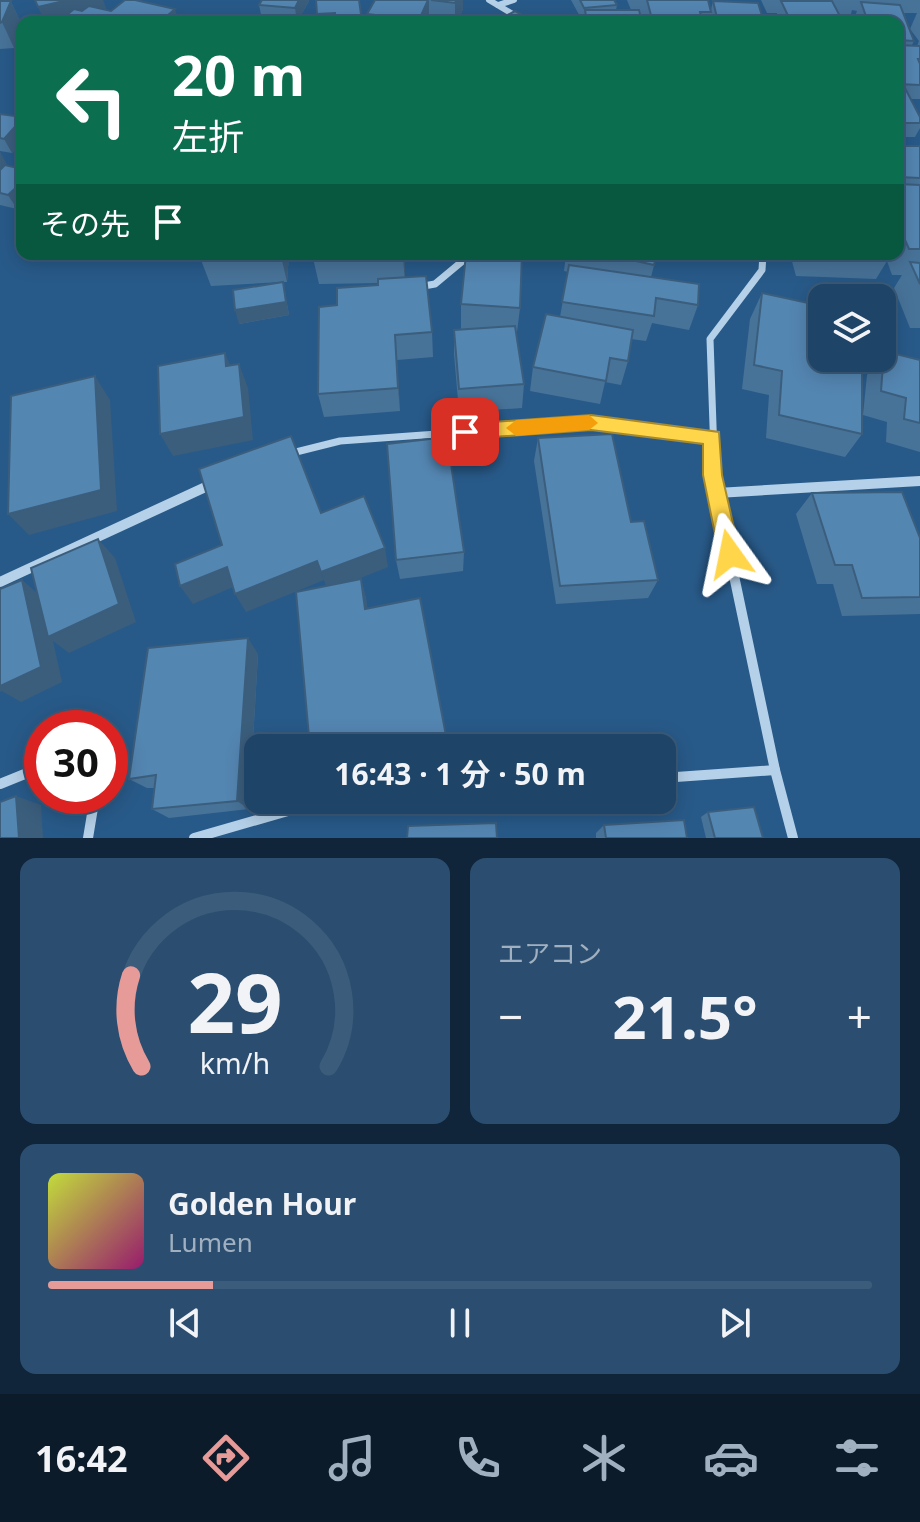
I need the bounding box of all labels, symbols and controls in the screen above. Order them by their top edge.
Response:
text: 20 m [172,36,305,112]
icon: left [40,48,144,152]
text: 左折 [172,112,244,161]
icon: arrive [146,200,190,244]
text: その先 [40,203,130,244]
map controls [808,284,896,372]
button: layers [808,284,896,372]
pin [431,398,499,466]
icon: arrive [443,410,487,454]
position arrow [688,512,772,596]
speed limit sign: 30 [24,710,128,814]
text: 16:43 · 1 分 · 50 m [334,753,586,794]
text: エアコン [498,935,602,971]
text: 29 [187,944,283,1057]
text: 21.5° [612,975,758,1057]
text: − [498,986,523,1046]
text: + [847,986,872,1046]
text: km/h [200,1043,270,1082]
text: Golden Hour [168,1183,356,1224]
text: Lumen [168,1224,253,1260]
icon: previous [163,1301,207,1345]
icon: pause [438,1301,482,1345]
icon: next [713,1301,757,1345]
icon: directions [198,1430,254,1486]
icon: music [324,1430,380,1486]
icon: phone [450,1430,506,1486]
icon: climate [576,1430,632,1486]
icon: car [703,1430,759,1486]
icon: filters [829,1430,885,1486]
text: 16:42 [35,1434,128,1483]

